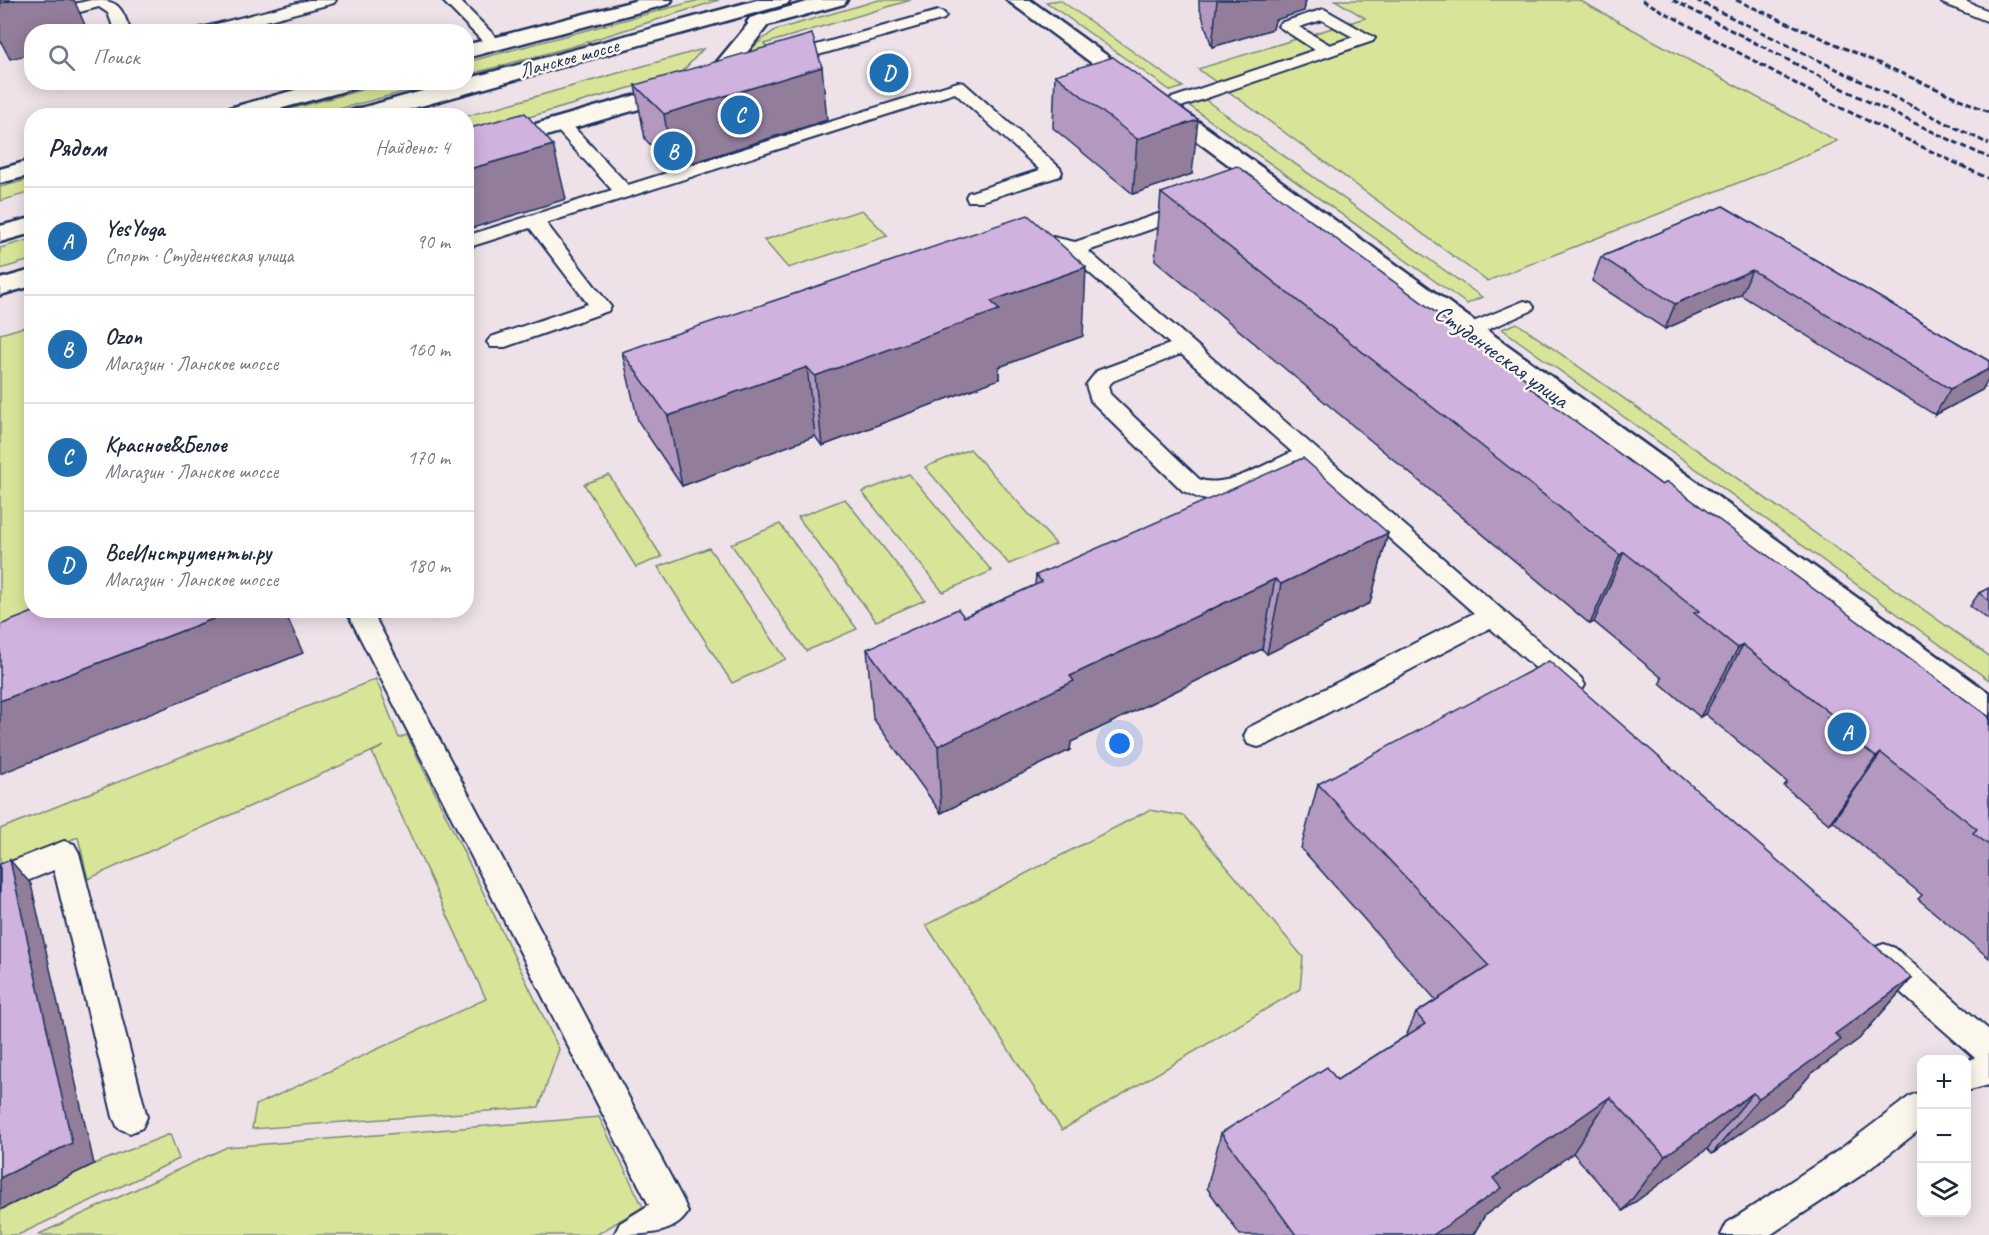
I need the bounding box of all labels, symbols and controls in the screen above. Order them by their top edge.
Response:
search box [24,24,474,90]
street label: Ланское шоссе [517,32,623,83]
icon: search [45,41,78,74]
text: Поиск [93,43,139,71]
pin: D [870,50,908,96]
pin: C [720,92,760,138]
pin: B [654,128,692,174]
text: Рядом [48,131,106,164]
text: Найдено: 4 [375,135,450,160]
text: YesYoga [105,215,165,243]
text: A [62,229,73,254]
text: 90 m [416,229,450,254]
text: Спорт · Студенческая улица [105,243,294,268]
street label: Студенческая улица [1429,297,1576,415]
text: Ozon [105,323,142,351]
text: B [62,337,73,362]
text: 160 m [407,337,450,362]
text: Магазин · Ланское шоссе [105,351,278,376]
text: Красное&Белое [105,431,227,459]
text: C [63,445,72,470]
text: 170 m [407,445,450,470]
text: Магазин · Ланское шоссе [105,459,278,484]
text: ВсеИнструменты.ру [105,539,271,567]
text: D [62,553,73,578]
text: 180 m [407,553,450,578]
text: Магазин · Ланское шоссе [105,567,278,592]
pin: A [1828,710,1866,754]
your location [1105,729,1134,758]
map controls [1917,1055,1971,1217]
button: + [1917,1055,1971,1109]
button: − [1917,1109,1971,1163]
button: layers [1917,1163,1971,1217]

